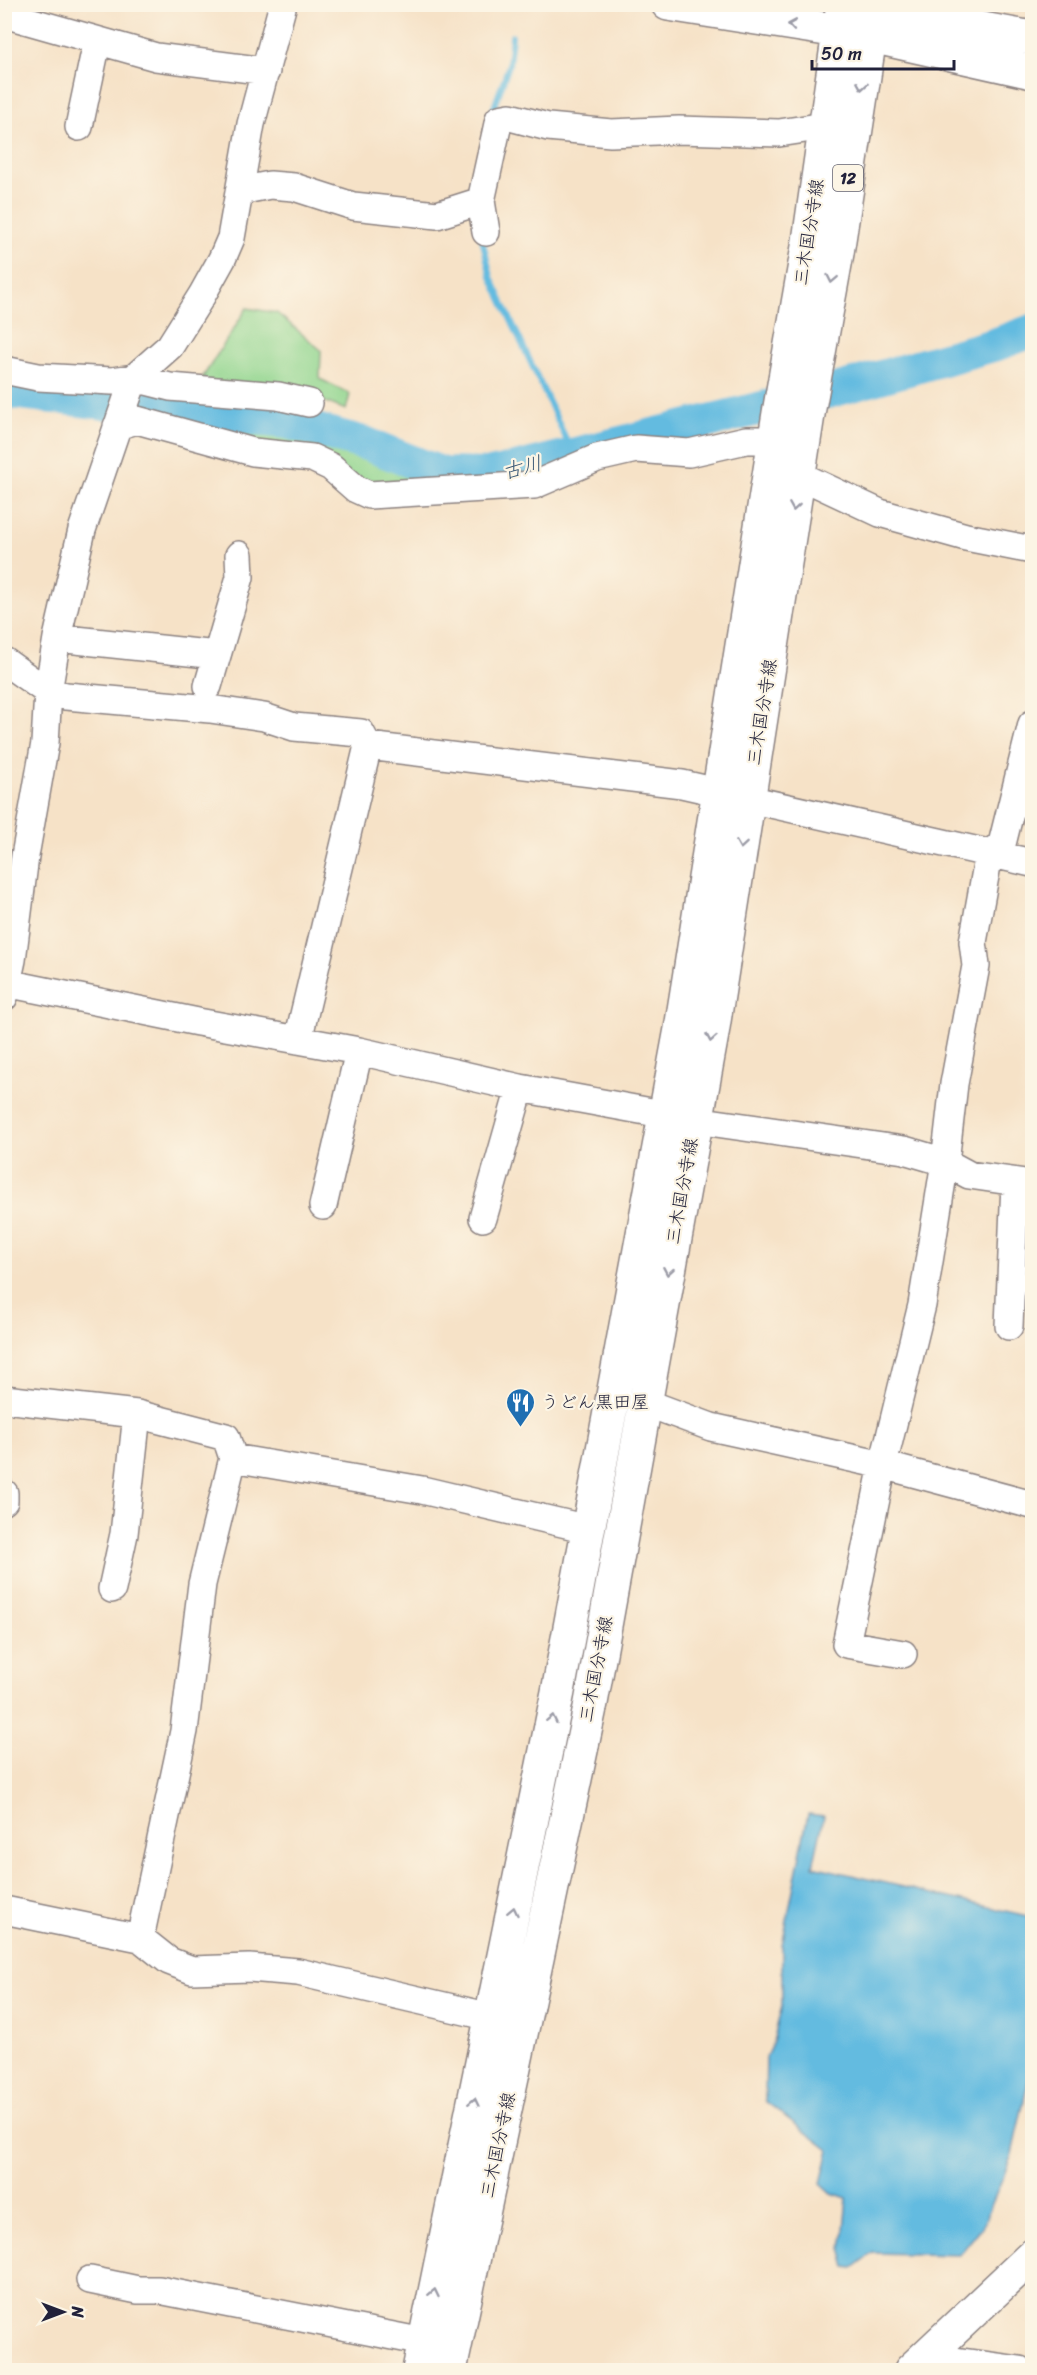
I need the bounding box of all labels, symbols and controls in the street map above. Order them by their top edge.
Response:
one-way arrow [787,19,797,32]
scale bar [812,33,954,71]
text: 50 m [821,38,862,70]
one-way arrow [857,82,869,91]
road number: 12 [833,165,863,191]
street label: 三木国分寺線 [785,176,833,288]
one-way arrow [826,273,839,283]
water label: 古川 [498,446,546,489]
one-way arrow [788,503,800,512]
street label: 三木国分寺線 [738,656,786,768]
one-way arrow [735,840,748,850]
one-way arrow [705,1033,718,1043]
street label: 三木国分寺線 [657,1135,707,1247]
one-way arrow [662,1266,675,1276]
restaurant icon: うどん黒田屋 [504,1386,536,1428]
place label: うどん黒田屋 [541,1386,649,1418]
street label: 三木国分寺線 [570,1613,622,1725]
one-way arrow [545,1715,558,1725]
one-way arrow [506,1906,519,1916]
street label: 三木国分寺線 [471,2089,525,2201]
one-way arrow [466,2097,479,2107]
north arrow [33,2282,93,2342]
one-way arrow [427,2288,440,2298]
text: N [63,2305,92,2318]

